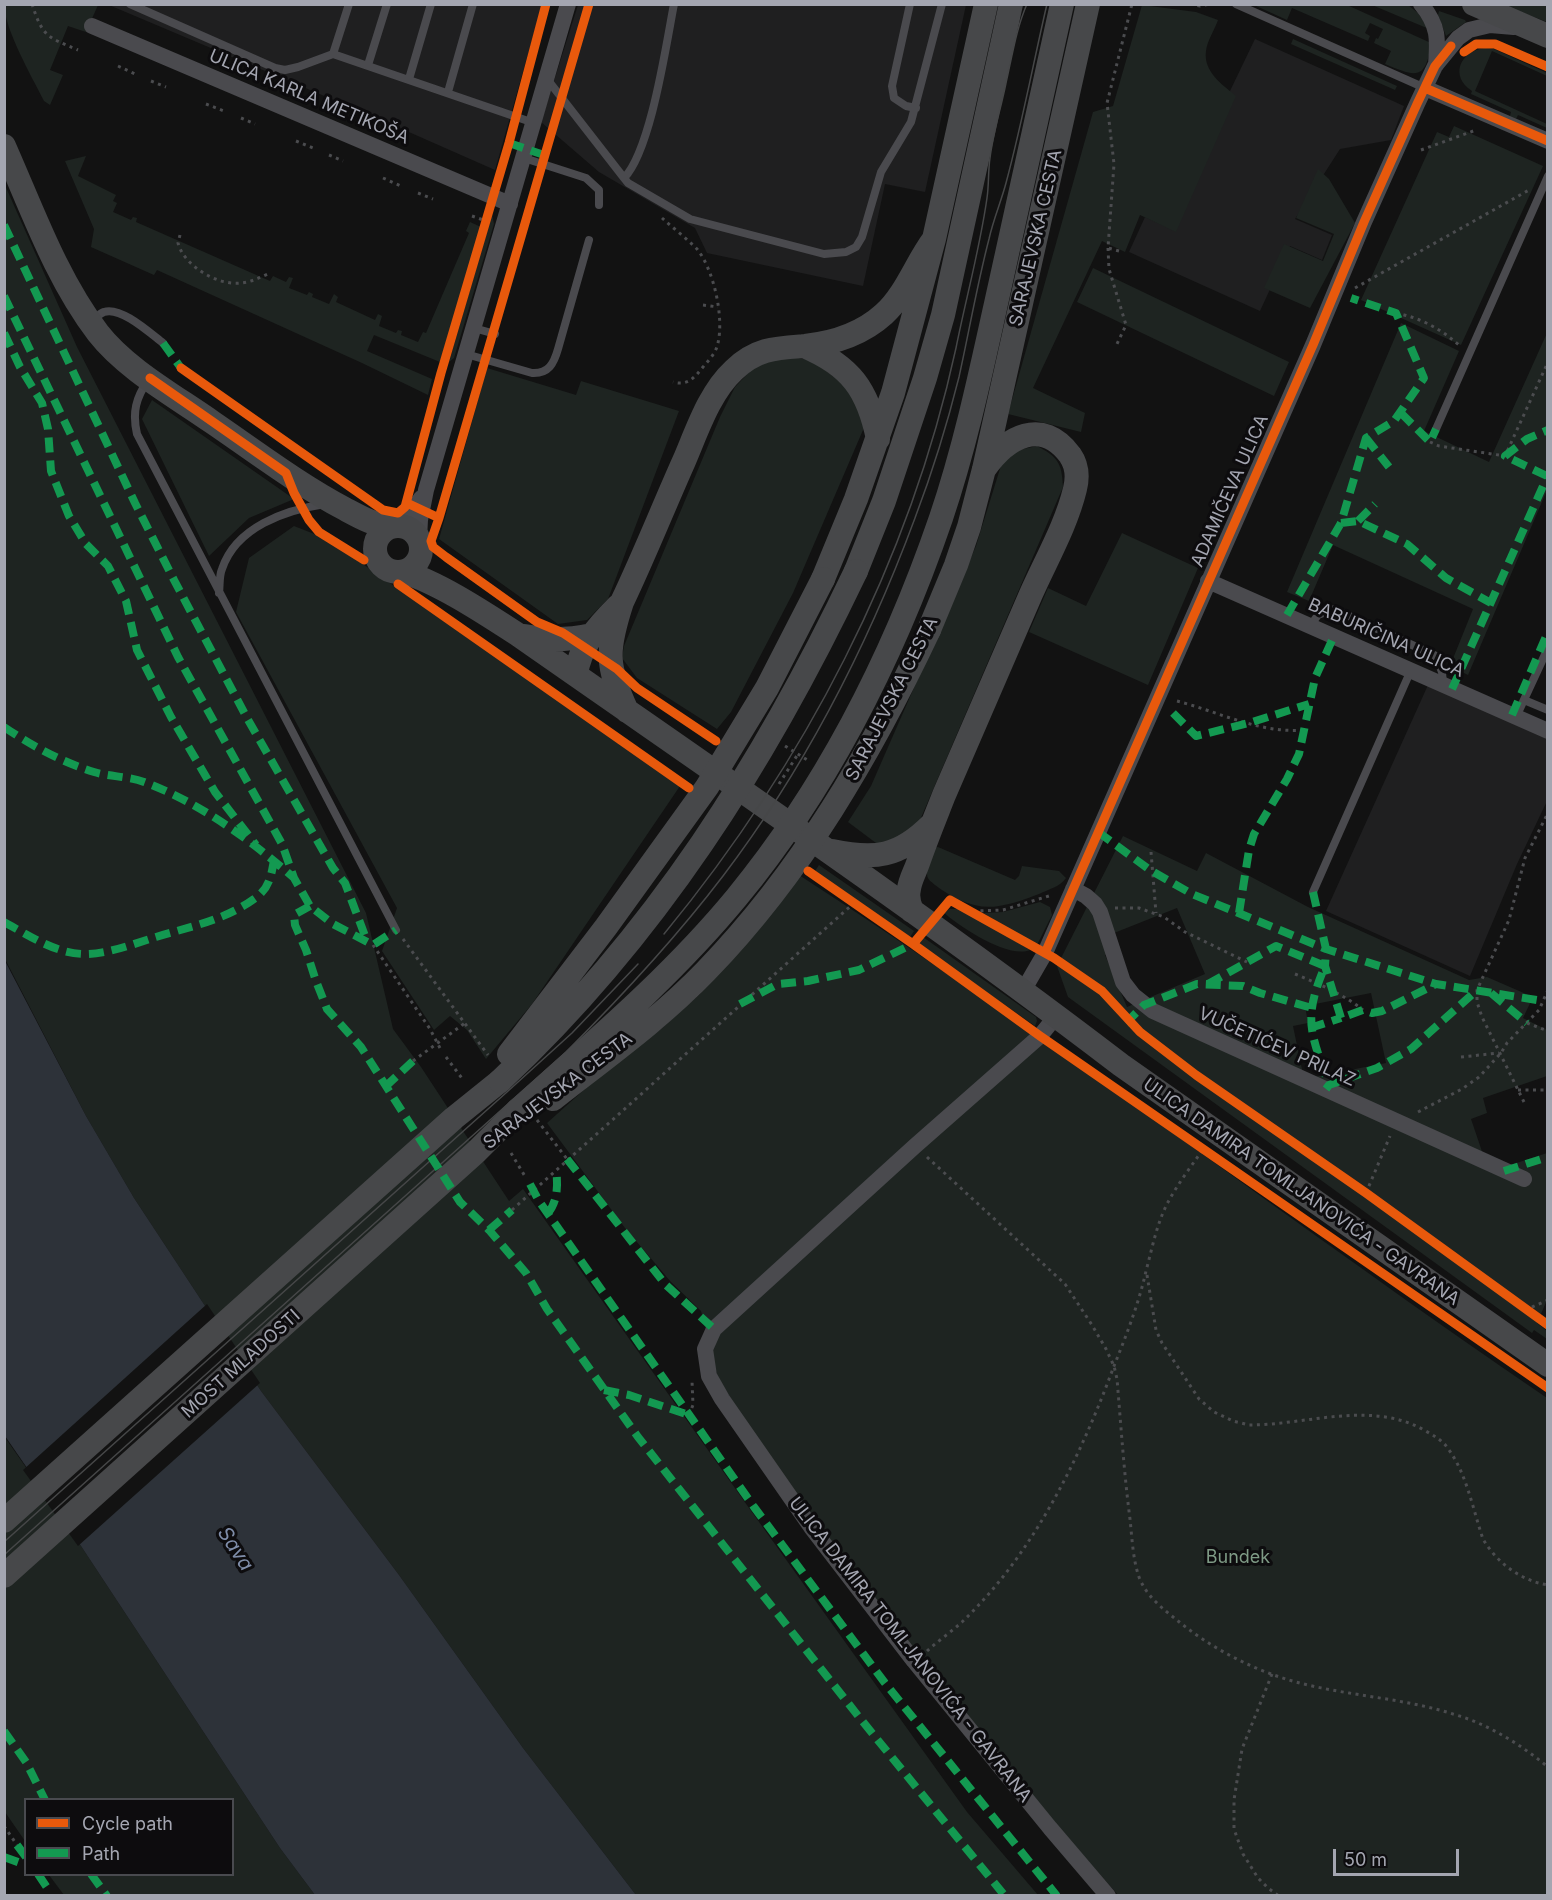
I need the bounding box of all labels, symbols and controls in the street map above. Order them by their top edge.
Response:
street label: ULICA KARLA METIKOŠA [206,45,412,149]
street label: SARAJEVSKA CESTA [1005,148,1067,328]
street label: ADAMIČEVA ULICA [1187,411,1273,571]
street label: BABURIČINA ULICA [1305,594,1467,682]
street label: SARAJEVSKA CESTA [841,614,943,784]
street label: VUČETIĆEV PRILAZ [1195,1003,1359,1091]
street label: SARAJEVSKA CESTA [479,1028,637,1154]
street label: ULICA DAMIRA TOMLJANOVIĆA - GAVRANA [1139,1074,1463,1310]
street label: MOST MLADOSTI [177,1305,305,1423]
street label: ULICA DAMIRA TOMLJANOVIĆA - GAVRANA [784,1493,1036,1807]
water label: Sava [212,1522,258,1576]
park label: Bundek [1206,1547,1270,1569]
legend [24,1798,234,1876]
text: Cycle path [82,1813,173,1834]
scale bar [1336,1837,1462,1875]
text: Path [82,1843,120,1864]
text: 50 m [1344,1849,1387,1870]

